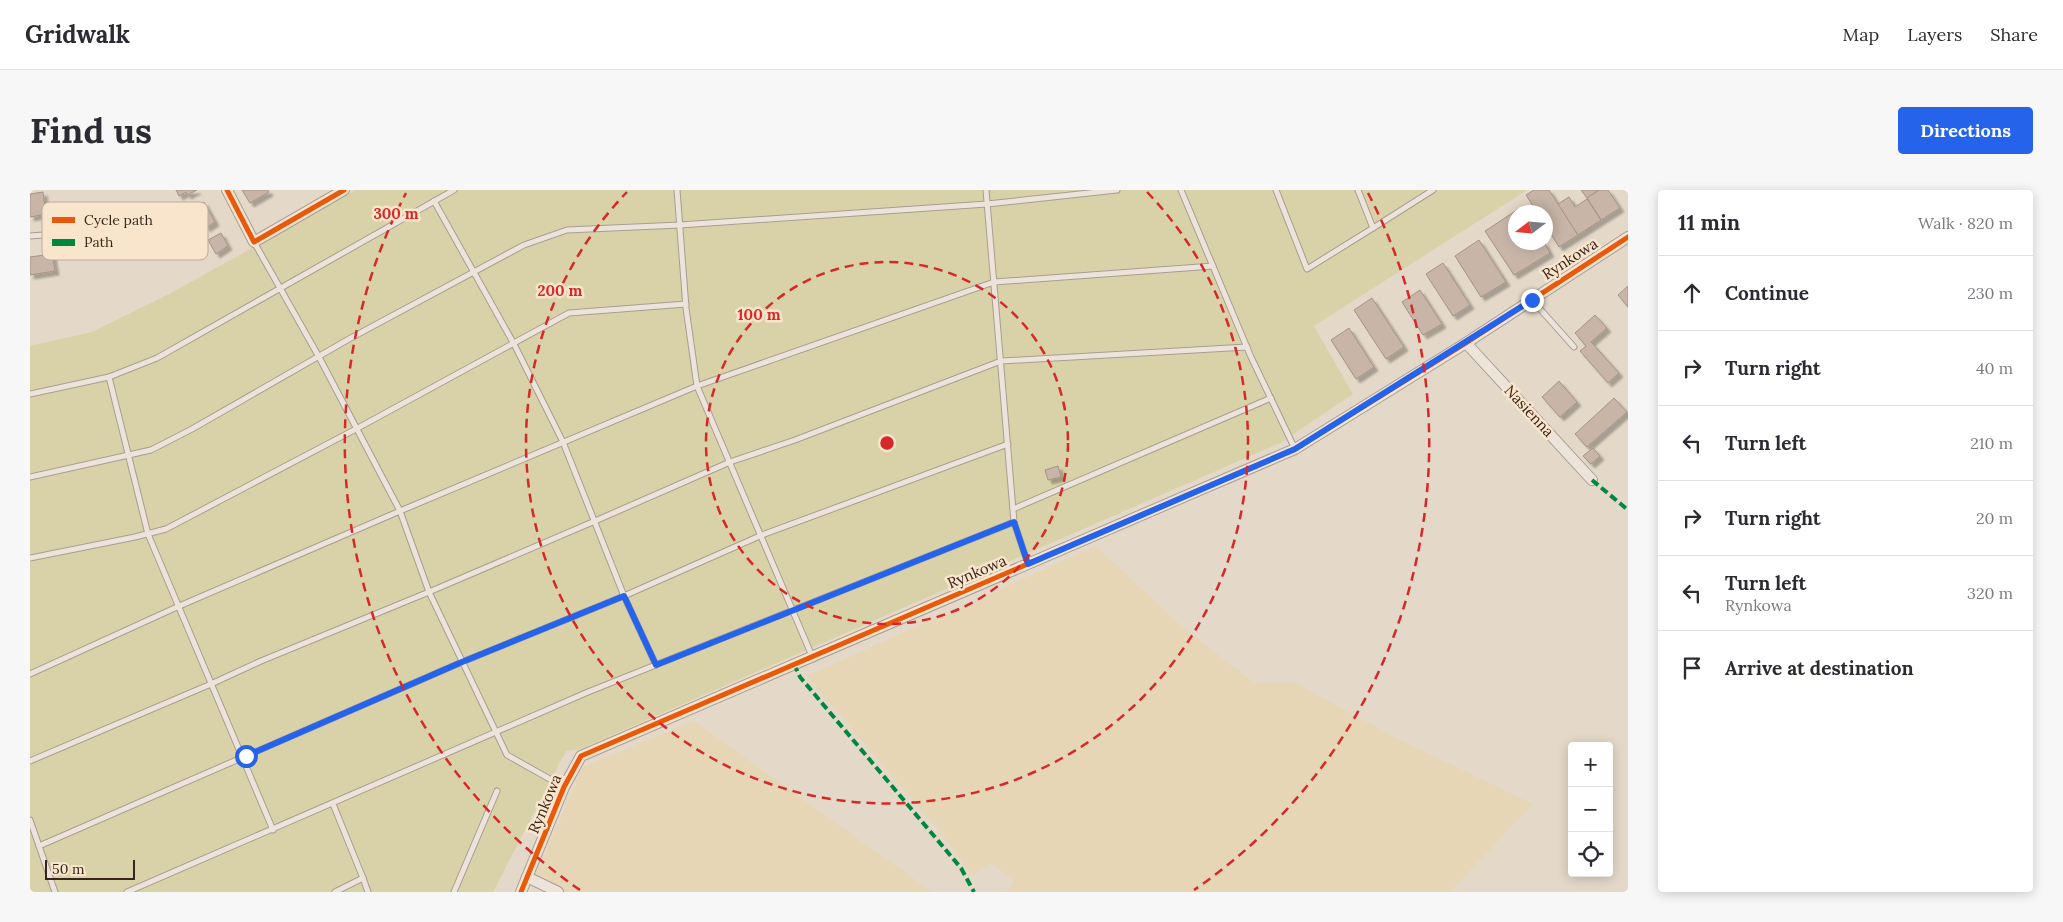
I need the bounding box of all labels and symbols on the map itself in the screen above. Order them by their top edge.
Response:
legend [42,202,208,260]
text: 300 m [373,204,419,223]
north arrow [1508,205,1553,250]
text: Cycle path [84,211,153,229]
text: Path [84,233,113,251]
street label: Rynkowa [1538,233,1601,284]
text: 200 m [538,281,583,300]
route end [1521,289,1544,312]
text: 100 m [738,305,781,324]
street label: Nasienna [1500,381,1558,441]
centre of rings [878,434,896,452]
street label: Rynkowa [944,550,1010,593]
route start [235,745,258,768]
street label: Rynkowa [524,771,566,836]
scale bar [45,857,135,880]

